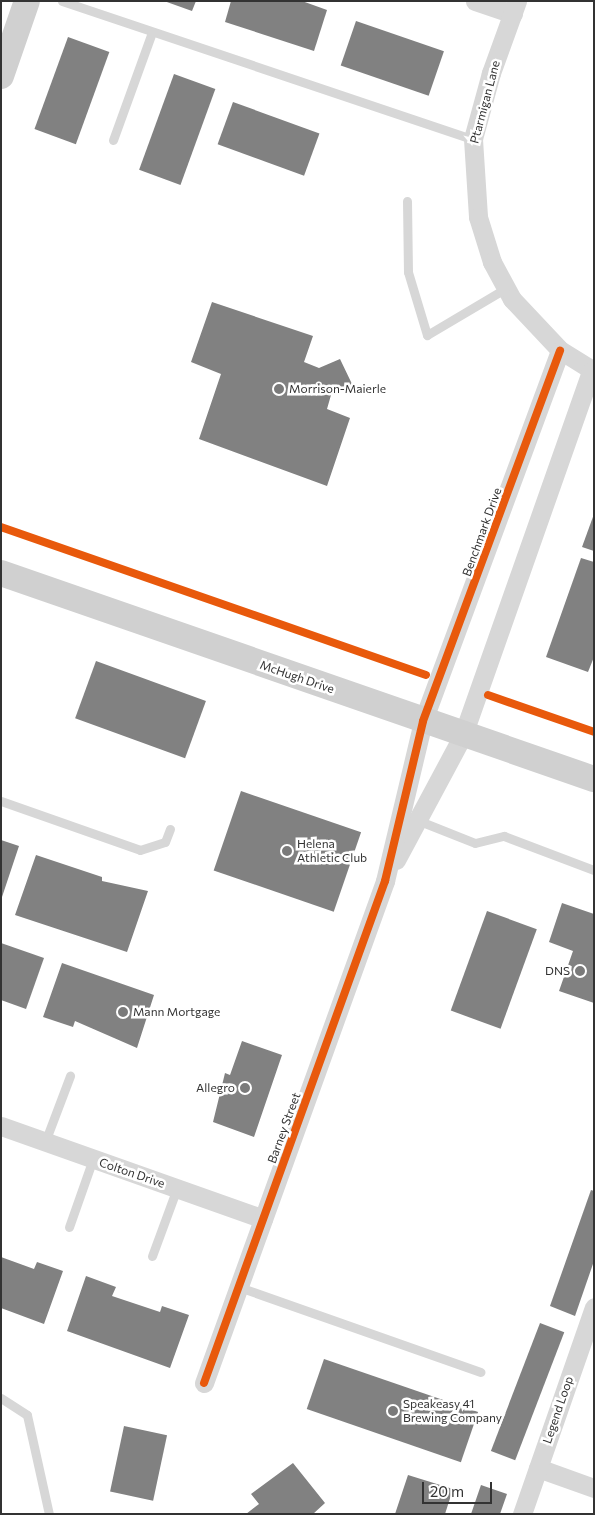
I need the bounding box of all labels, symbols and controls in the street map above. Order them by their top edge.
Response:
street label: Ptarmigan Lane [467,59,503,145]
place label: Morrison-Maierle [289,382,386,396]
marker: Morrison-Maierle [273,383,285,395]
street label: Benchmark Drive [459,486,505,578]
street label: McHugh Drive [258,658,336,696]
place label: Helena Athletic Club [297,837,367,865]
marker: Helena Athletic Club [281,845,293,857]
place label: DNS [545,964,570,978]
marker: DNS [574,965,586,977]
place label: Mann Mortgage [133,1005,220,1019]
marker: Mann Mortgage [117,1006,129,1018]
place label: Allegro [196,1081,235,1095]
marker: Allegro [239,1082,251,1094]
street label: Barney Street [265,1091,303,1165]
street label: Colton Drive [97,1155,167,1191]
street label: Legend Loop [540,1374,576,1446]
place label: Speakeasy 41 Brewing Company [403,1397,502,1425]
marker: Speakeasy 41 Brewing Company [387,1405,399,1417]
scale bar [425,1472,495,1504]
text: 20 m [430,1482,464,1500]

